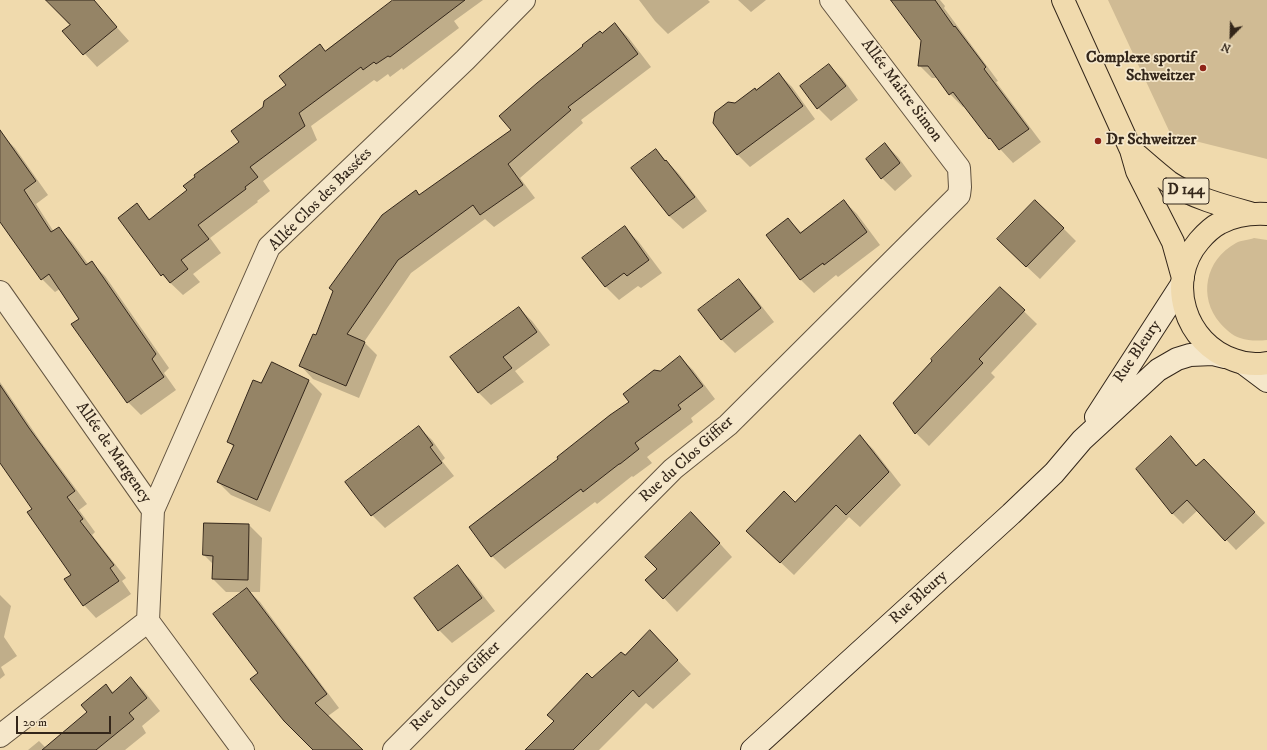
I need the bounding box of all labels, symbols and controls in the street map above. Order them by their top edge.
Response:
north arrow [1211,16,1251,56]
street label: Allée Maître Simon [856,36,946,146]
text: N [1219,39,1233,55]
place label: Complexe sportif Schweitzer [1086,49,1195,87]
marker: Complexe sportif Schweitzer [1198,63,1208,73]
place label: Dr Schweitzer [1106,131,1196,151]
marker: Dr Schweitzer [1093,136,1103,146]
street label: Allée Clos des Bassées [265,144,377,256]
road number: D 144 [1163,178,1209,204]
street label: Rue Bleury [1110,317,1166,387]
street label: Allée de Margency [71,399,155,507]
street label: Rue du Clos Giffier [636,413,738,507]
street label: Rue Bleury [886,567,952,629]
street label: Rue du Clos Giffier [407,638,505,736]
scale bar [18,708,113,734]
text: 20 m [23,715,47,730]

